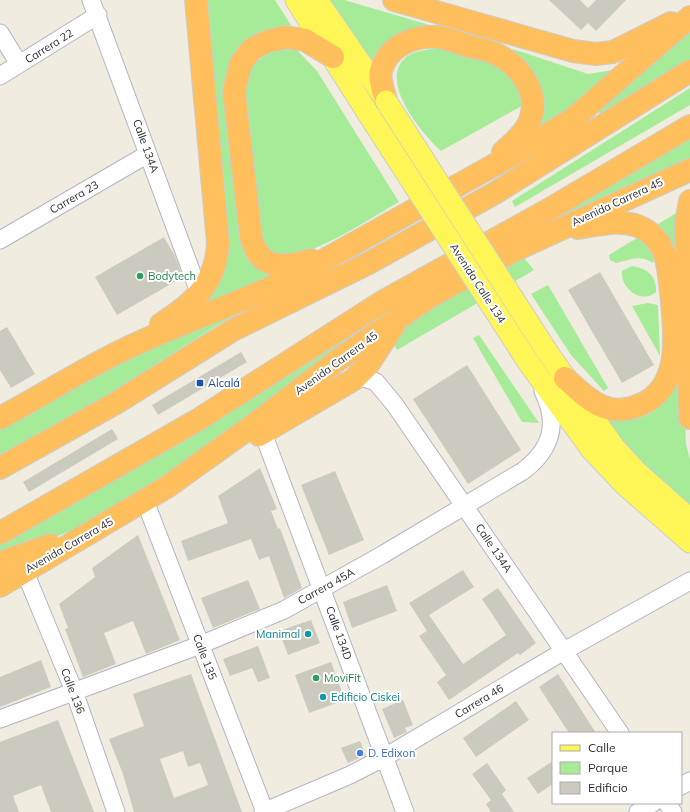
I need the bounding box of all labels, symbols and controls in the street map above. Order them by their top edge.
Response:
street label: Carrera 22 [22,25,76,66]
street label: Calle 134A [130,117,162,175]
street label: Avenida Carrera 45 [569,175,665,229]
street label: Carrera 23 [47,177,101,217]
street label: Avenida Calle 134 [447,240,509,326]
place label: Bodytech [148,269,196,283]
marker: Bodytech [135,271,145,281]
street label: Avenida Carrera 45 [292,328,381,398]
place label: Alcalá [208,376,240,390]
marker: Alcalá [195,378,205,388]
street label: Avenida Carrera 45 [23,514,116,576]
street label: Calle 134A [473,521,515,575]
street label: Carrera 45A [295,565,357,607]
street label: Calle 134D [323,604,355,662]
place label: Manimal [256,627,300,641]
marker: Manimal [303,629,313,639]
street label: Calle 135 [190,632,220,682]
street label: Calle 136 [58,666,88,716]
place label: MoviFit [324,671,361,685]
marker: MoviFit [311,673,321,683]
street label: Carrera 46 [452,681,506,721]
place label: Edificio Ciskei [331,690,400,704]
marker: Edificio Ciskei [318,692,328,702]
legend [552,732,682,804]
text: Calle [588,740,615,755]
place label: D. Edixon [368,746,415,760]
marker: D. Edixon [355,748,365,758]
text: Parque [588,760,628,775]
text: Edificio [588,780,628,795]

